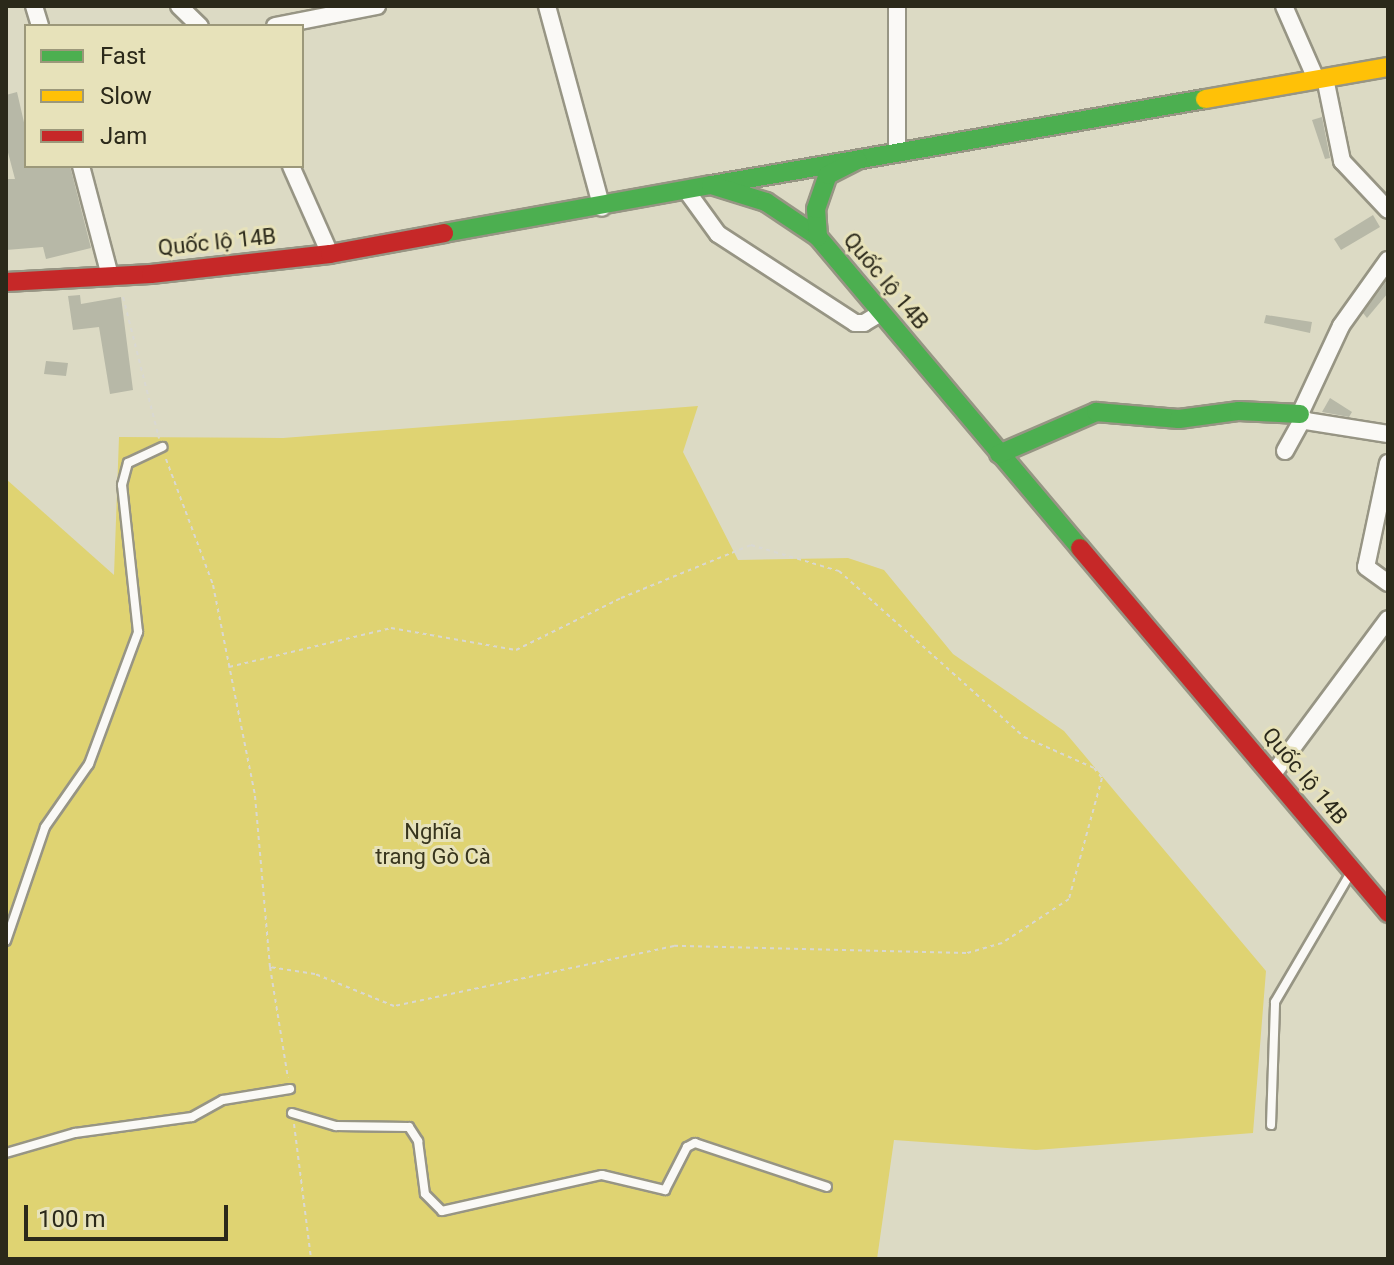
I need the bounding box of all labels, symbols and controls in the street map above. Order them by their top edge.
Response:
legend [24,24,304,168]
text: Fast [100,42,146,70]
text: Slow [100,82,152,110]
text: Jam [100,122,147,150]
street label: Quốc lộ 14B [157,223,277,261]
street label: Quốc lộ 14B [838,227,934,335]
street label: Quốc lộ 14B [1257,722,1353,830]
park label: Nghĩa trang Gò Cà [375,818,491,870]
scale bar [28,1189,232,1239]
text: 100 m [38,1205,105,1233]

